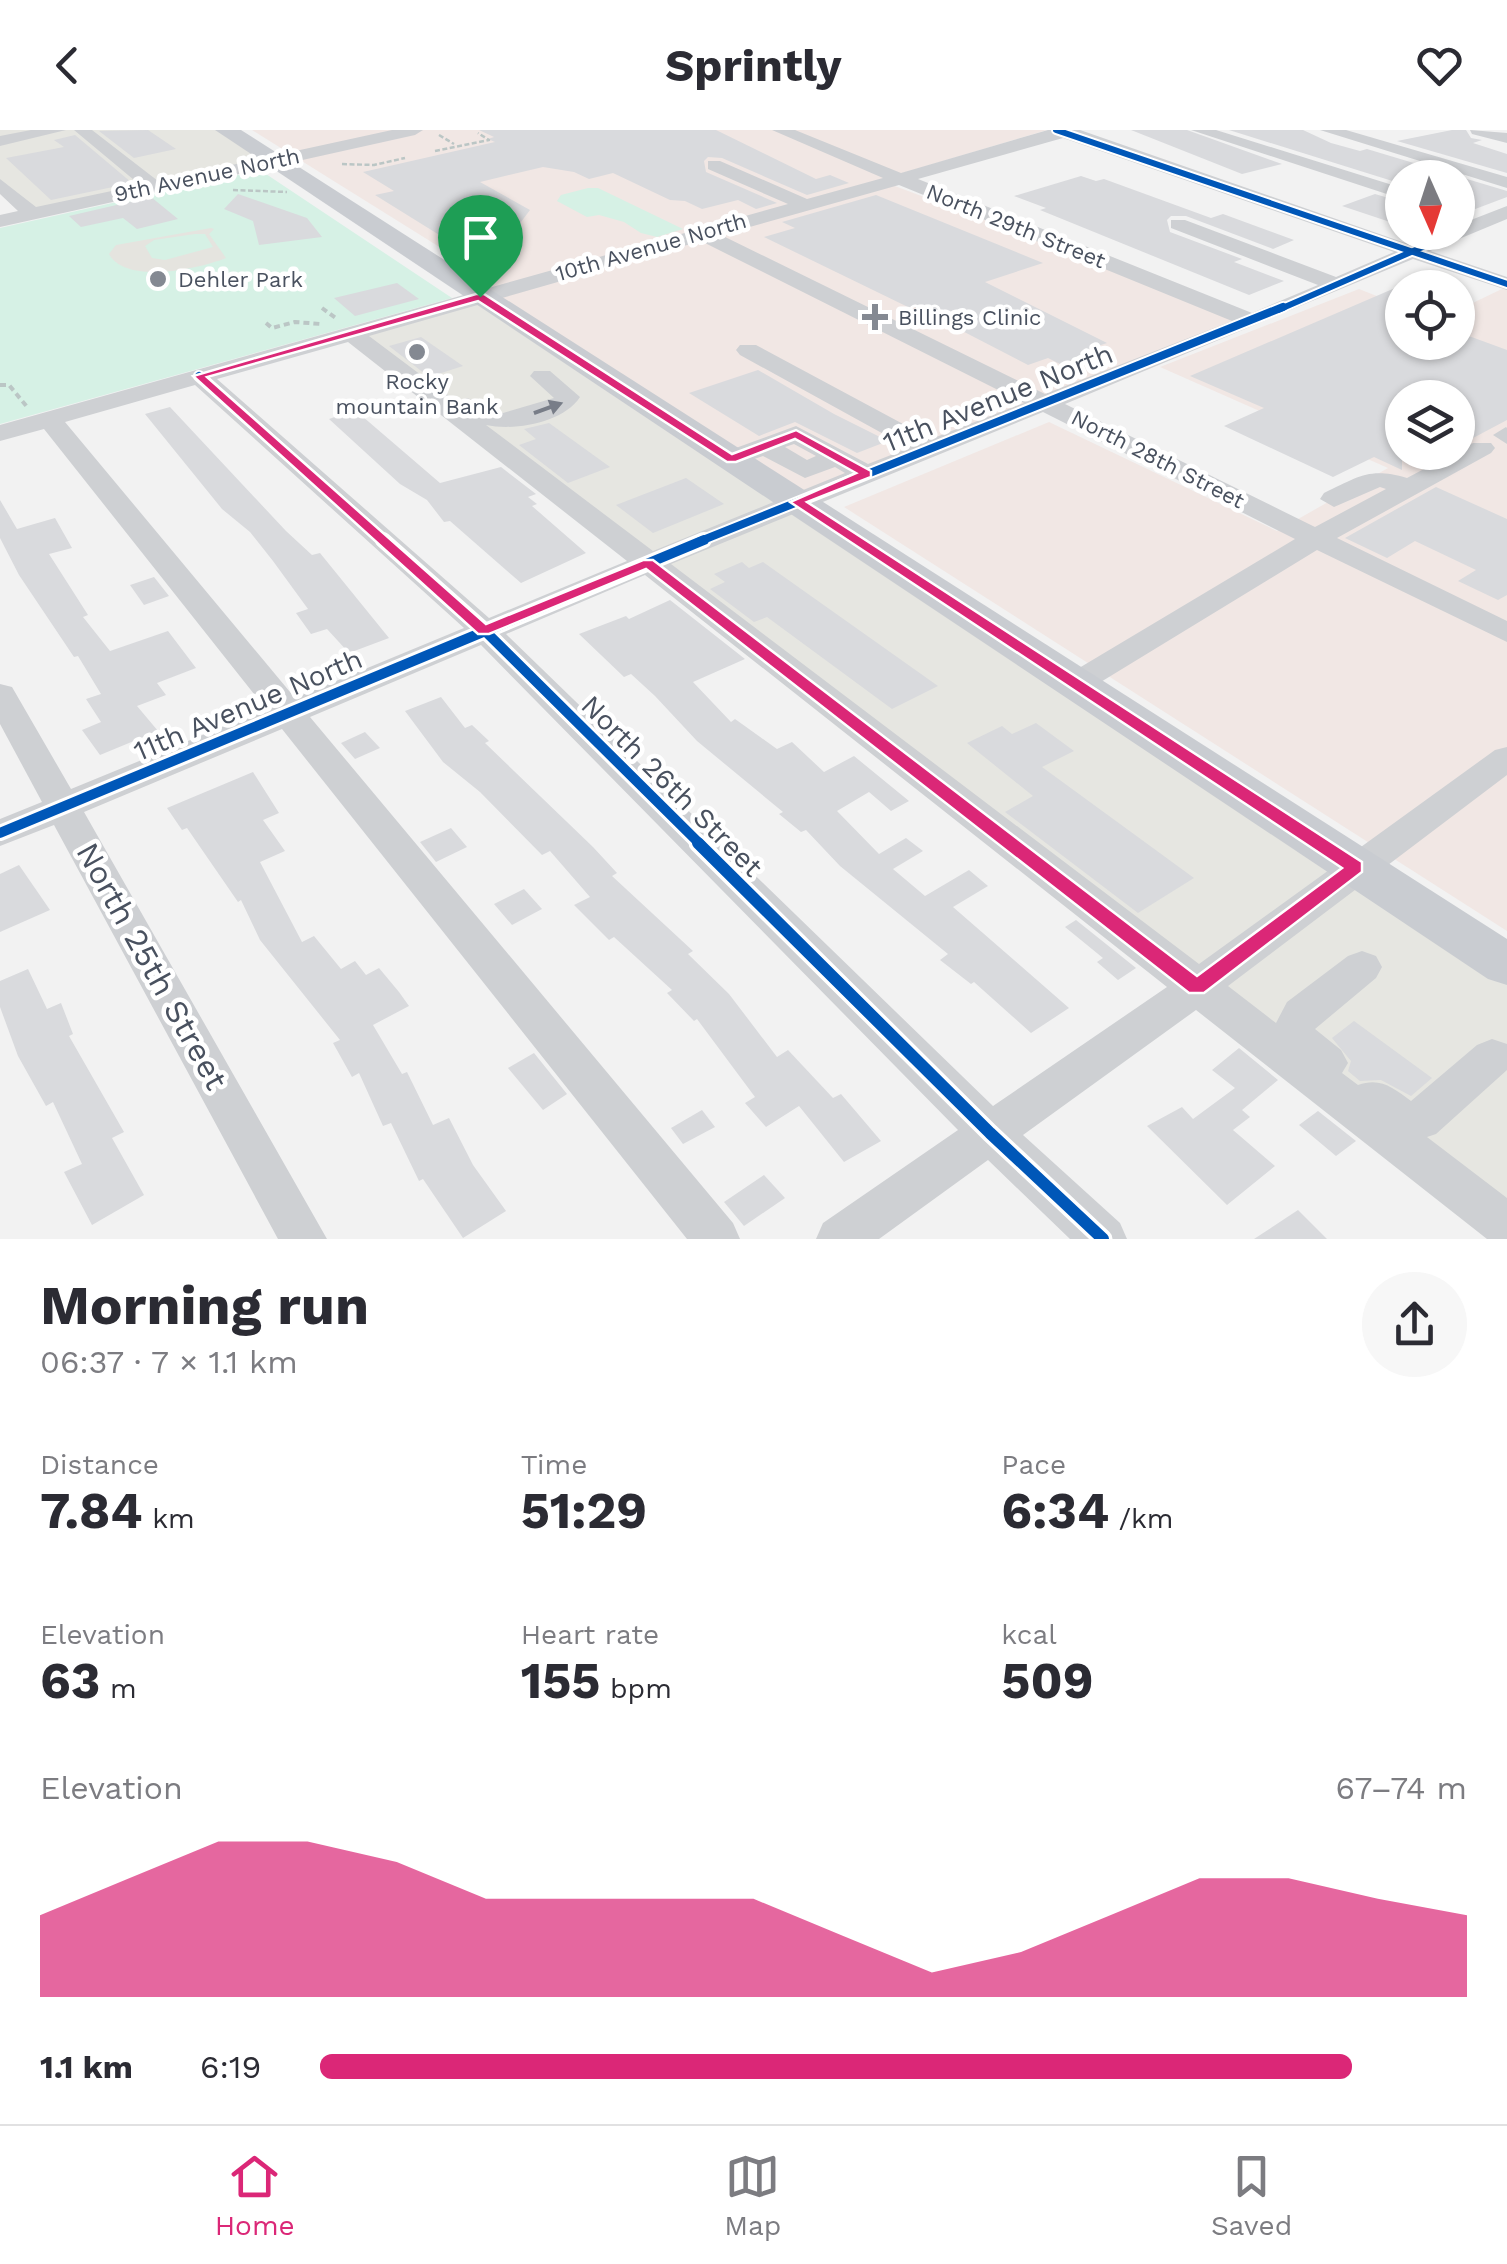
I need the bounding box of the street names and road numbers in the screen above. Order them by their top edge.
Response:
street label: 9th Avenue North [112,143,302,207]
street label: North 29th Street [923,179,1109,273]
street label: 10th Avenue North [553,208,749,286]
street label: 11th Avenue North [878,337,1118,459]
street label: North 28th Street [1067,405,1249,513]
street label: 11th Avenue North [129,642,367,768]
street label: North 26th Street [575,689,770,884]
street label: North 25th Street [68,836,236,1096]

